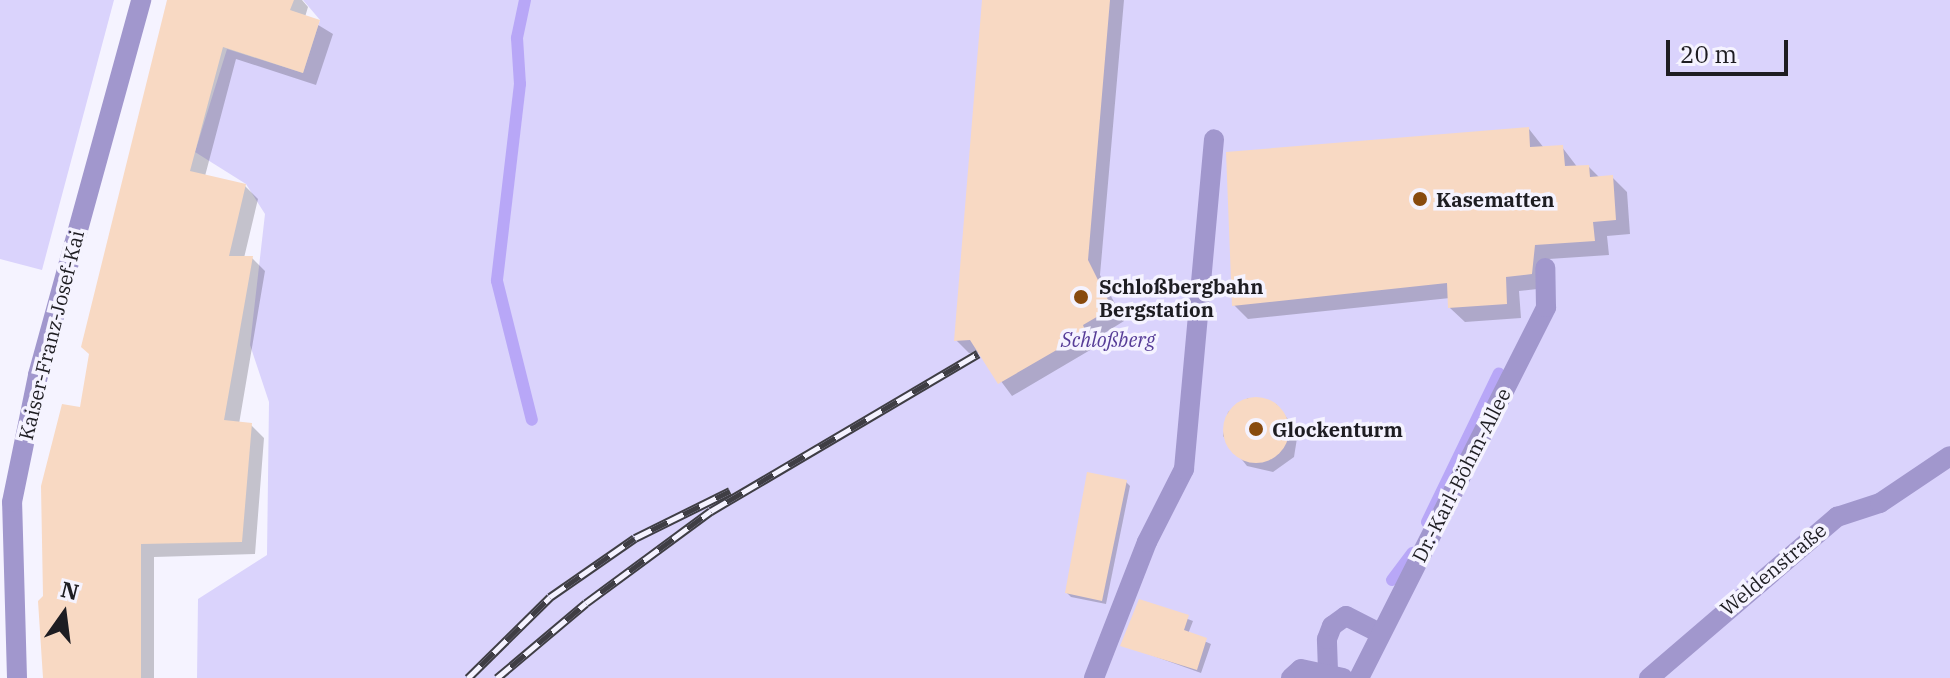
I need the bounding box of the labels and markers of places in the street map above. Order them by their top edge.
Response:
place label: Kasematten [1436,187,1554,211]
marker: Kasematten [1411,190,1429,208]
place label: Schloßbergbahn Bergstation [1099,274,1263,321]
marker: Schloßbergbahn Bergstation [1070,286,1092,308]
place label: Glockenturm [1272,417,1403,441]
marker: Glockenturm [1247,420,1265,438]

